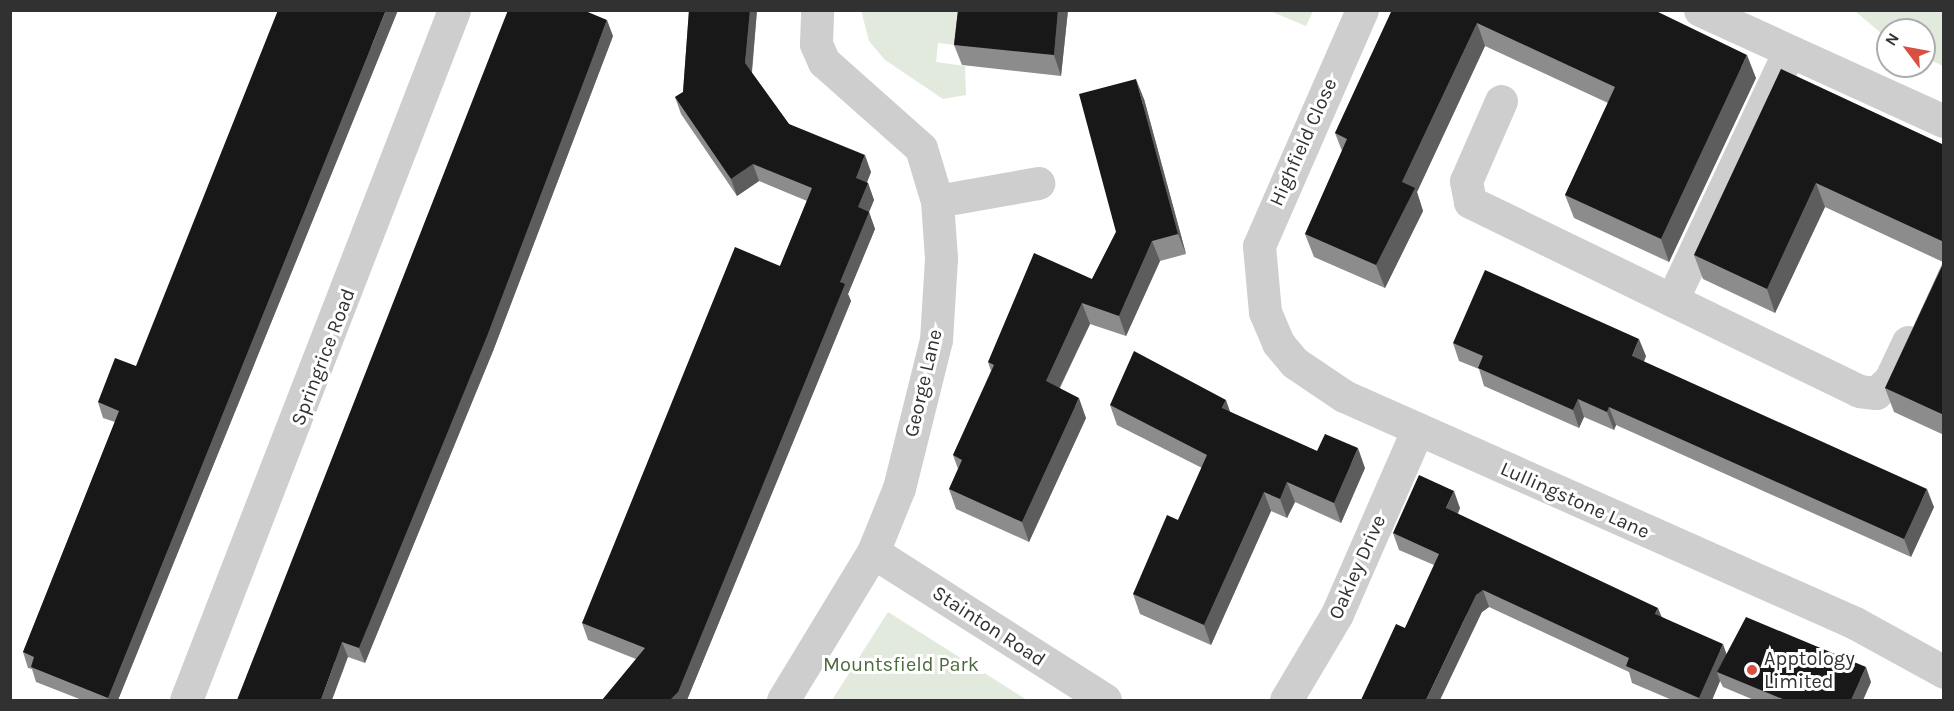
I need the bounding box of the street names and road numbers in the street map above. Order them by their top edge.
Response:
street label: Highfield Close [1264,74,1342,210]
street label: Springrice Road [286,285,360,429]
street label: George Lane [899,327,947,439]
street label: Lullingstone Lane [1497,456,1653,544]
street label: Oakley Drive [1323,511,1391,623]
street label: Stainton Road [928,581,1050,671]

